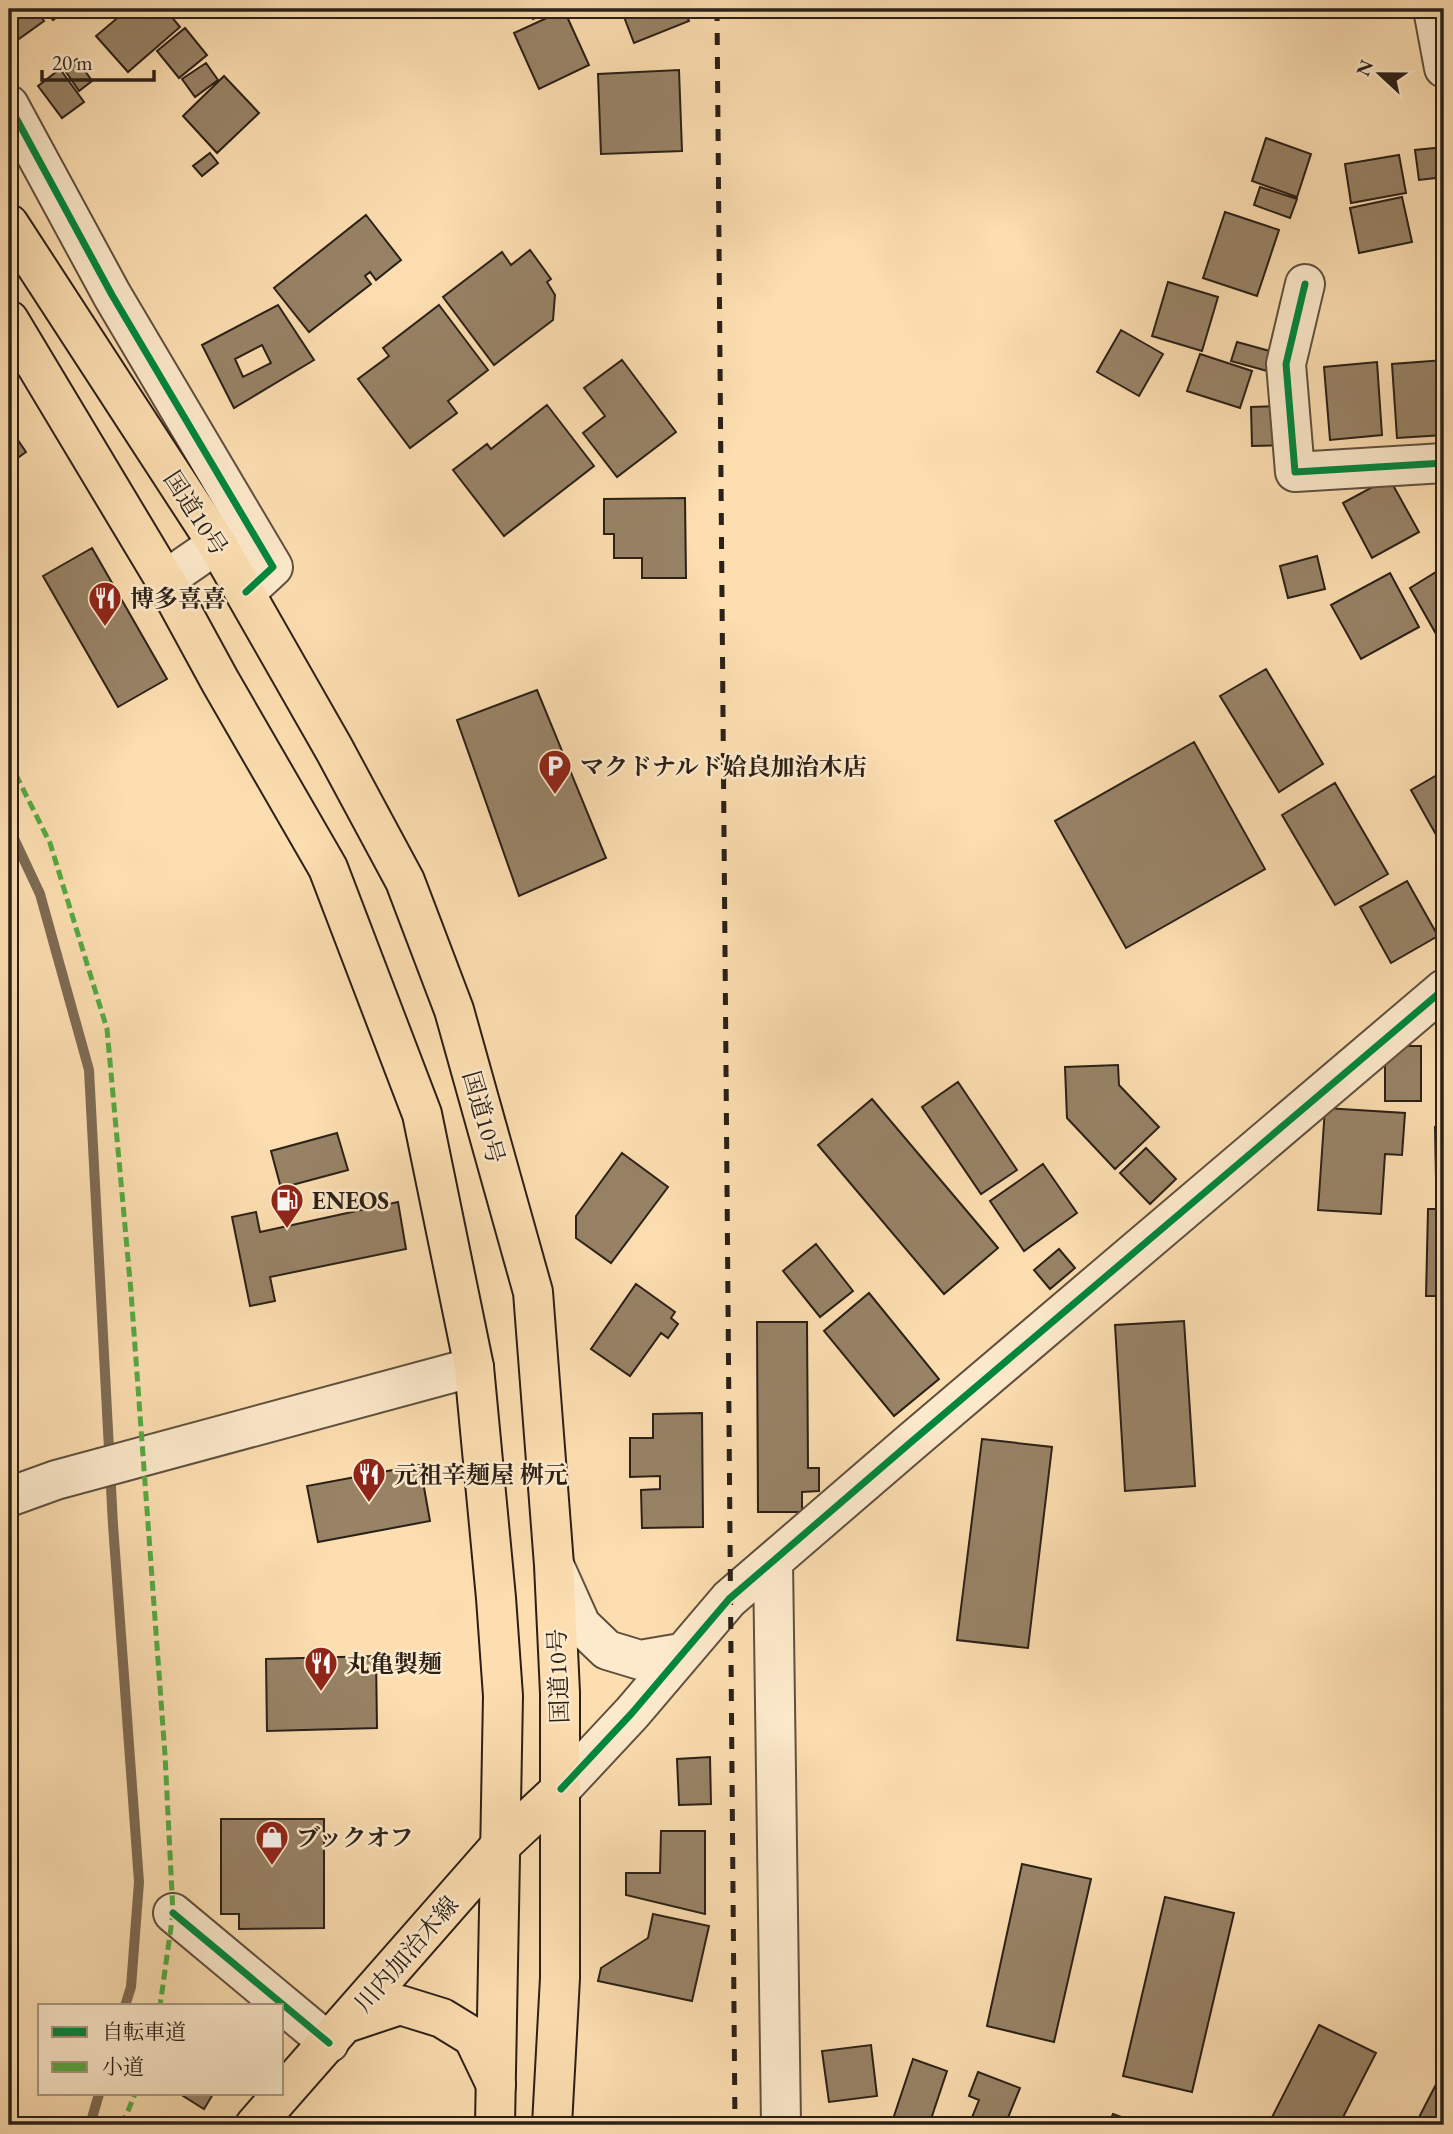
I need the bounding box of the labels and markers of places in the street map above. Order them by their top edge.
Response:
restaurant icon: 博多喜喜 [86,579,124,628]
place label: 博多喜喜 [130,583,226,614]
parking icon: マクドナルド姶良加治木店 [536,747,574,796]
place label: マクドナルド姶良加治木店 [580,751,867,782]
fuel station icon: ENEOS [268,1181,306,1230]
place label: ENEOS [312,1185,389,1216]
restaurant icon: 元祖辛麺屋 桝元 [350,1455,388,1504]
place label: 元祖辛麺屋 桝元 [394,1459,568,1490]
restaurant icon: 丸亀製麺 [302,1644,340,1693]
place label: 丸亀製麺 [346,1648,442,1679]
shop icon: ブックオフ [253,1818,291,1867]
place label: ブックオフ [296,1822,414,1853]

